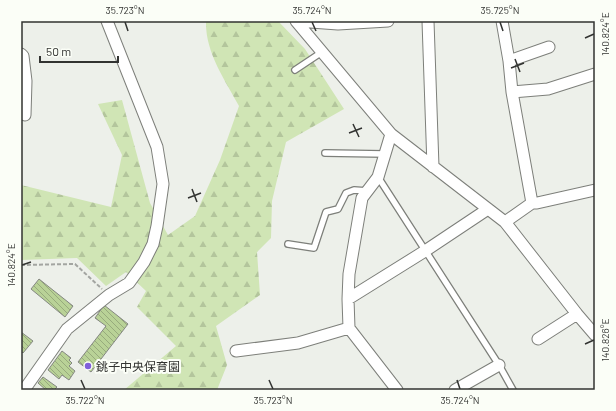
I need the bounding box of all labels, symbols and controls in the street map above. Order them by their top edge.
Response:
text: 35.723°N [106,4,144,16]
text: 35.724°N [292,4,332,16]
text: 35.725°N [481,4,519,16]
text: 140.824°E [599,12,611,56]
scale bar [40,38,118,64]
text: 50 m [46,44,71,58]
text: 140.824°E [5,243,17,287]
text: 140.826°E [599,318,611,362]
place label: 銚子中央保育園 [96,359,180,373]
marker: 銚子中央保育園 [83,361,93,371]
text: 35.722°N [65,394,105,406]
text: 35.723°N [254,394,292,406]
text: 35.724°N [440,394,480,406]

